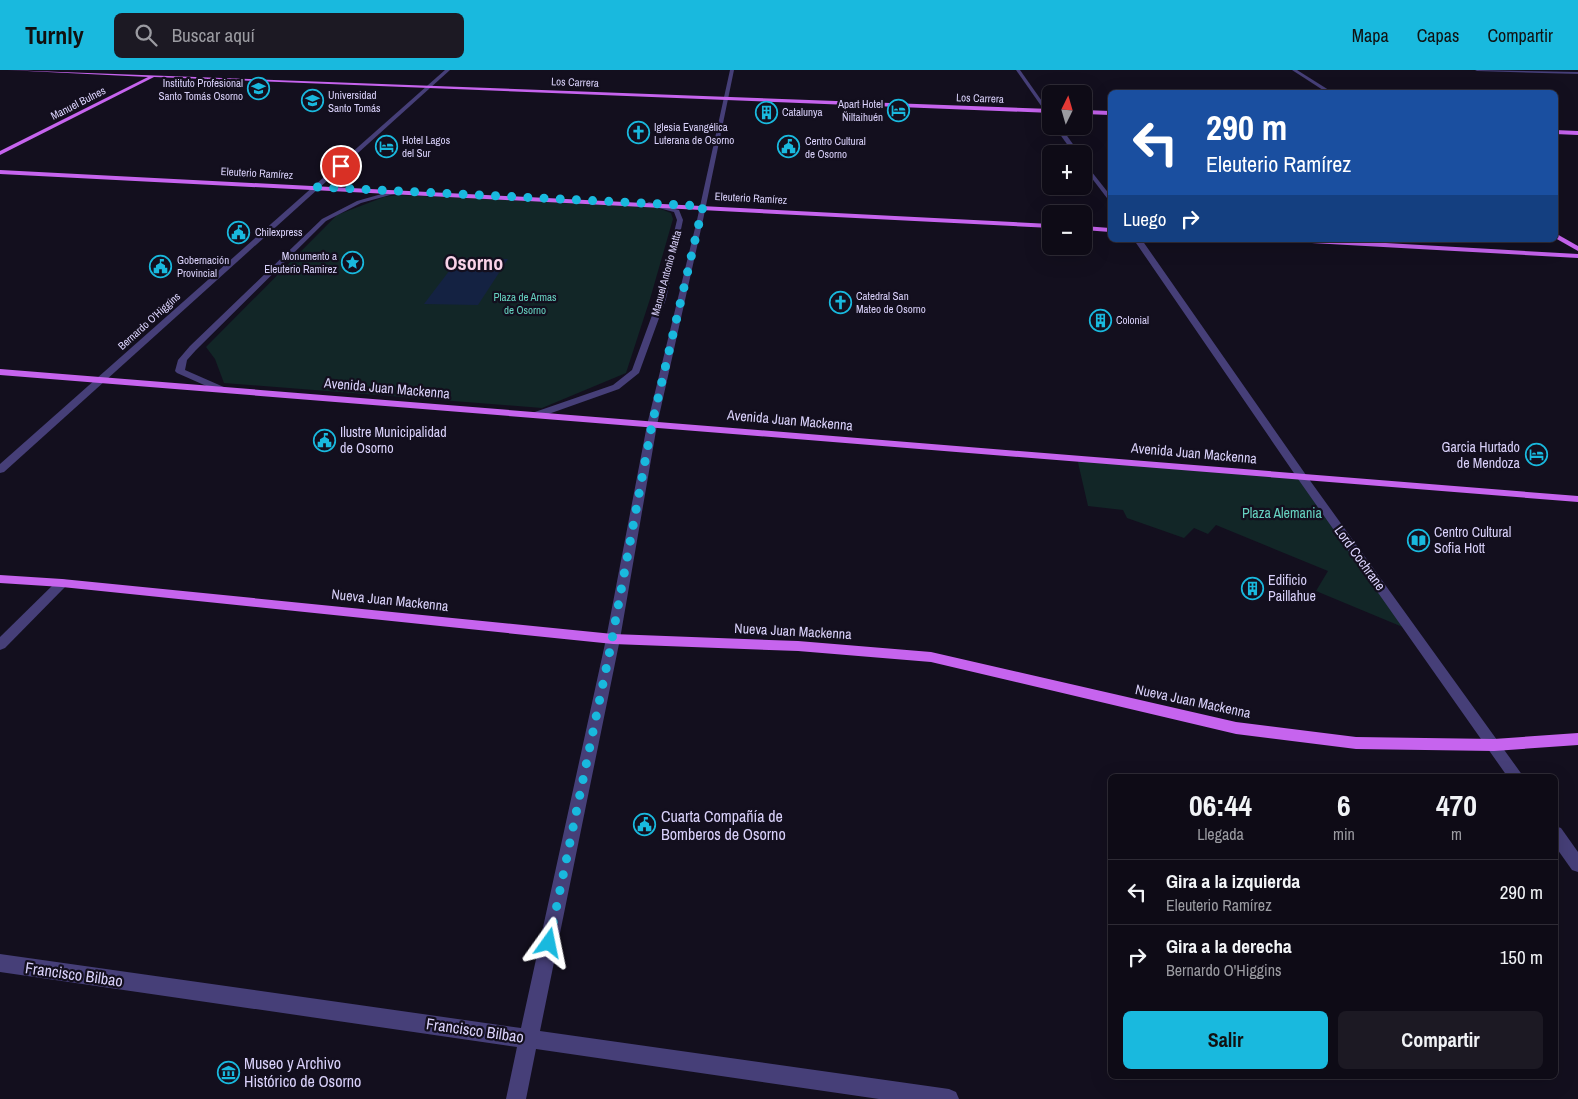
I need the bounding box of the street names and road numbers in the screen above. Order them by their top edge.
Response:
street label: Los Carrera [551,74,599,90]
street label: Manuel Bulnes [48,83,108,123]
street label: Los Carrera [956,90,1004,106]
street label: Eleuterio Ramírez [220,164,294,182]
street label: Eleuterio Ramírez [714,189,788,207]
street label: Manuel Antonio Matta [648,229,684,317]
street label: Bernardo O'Higgins [115,289,184,353]
street label: Avenida Juan Mackenna [322,373,451,403]
street label: Avenida Juan Mackenna [725,405,854,435]
street label: Avenida Juan Mackenna [1129,438,1258,468]
street label: Lord Cochrane [1330,522,1390,594]
street label: Nueva Juan Mackenna [331,585,450,615]
street label: Nueva Juan Mackenna [734,619,853,643]
street label: Nueva Juan Mackenna [1134,680,1253,722]
street label: Francisco Bilbao [24,956,124,992]
street label: Francisco Bilbao [425,1012,525,1048]

